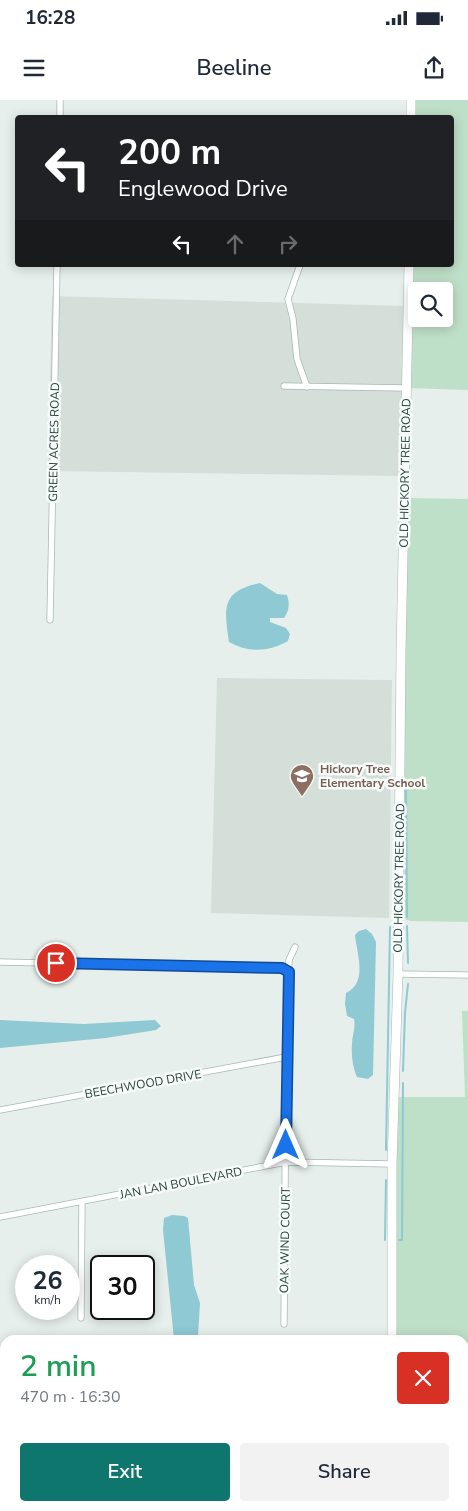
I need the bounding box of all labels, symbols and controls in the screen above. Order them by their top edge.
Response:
text: 16:28 [25,5,75,31]
text: Beeline [196,53,272,83]
icon: menu [20,54,48,82]
icon: share [420,54,448,82]
text: 200 m [118,129,221,176]
icon: left [35,135,100,200]
text: Englewood Drive [118,174,288,204]
icon: left [168,230,196,258]
icon: ahead [221,230,249,258]
icon: right [274,230,302,258]
map controls [408,282,453,327]
button: search [408,282,453,327]
street label: GREEN ACRES ROAD [45,382,63,502]
street label: OLD HICKORY TREE ROAD [396,398,414,548]
place label: Hickory Tree Elementary School [320,761,425,791]
school or university icon: Hickory Tree Elementary School [289,763,315,797]
street label: OLD HICKORY TREE ROAD [390,803,408,953]
pin [35,942,77,984]
icon: arrive [42,949,70,977]
street label: BEECHWOOD DRIVE [84,1066,202,1102]
position arrow [259,1118,311,1170]
street label: JAN LAN BOULEVARD [117,1163,244,1203]
street label: OAK WIND COURT [276,1186,294,1293]
speed limit sign: 30 [90,1255,155,1320]
text: 26 [32,1264,63,1298]
text: km/h [34,1292,61,1308]
text: 2 min [20,1346,96,1387]
button: close [397,1352,449,1404]
text: 470 m · 16:30 [20,1386,121,1408]
button: Exit [20,1443,230,1501]
button: Share [240,1443,449,1501]

